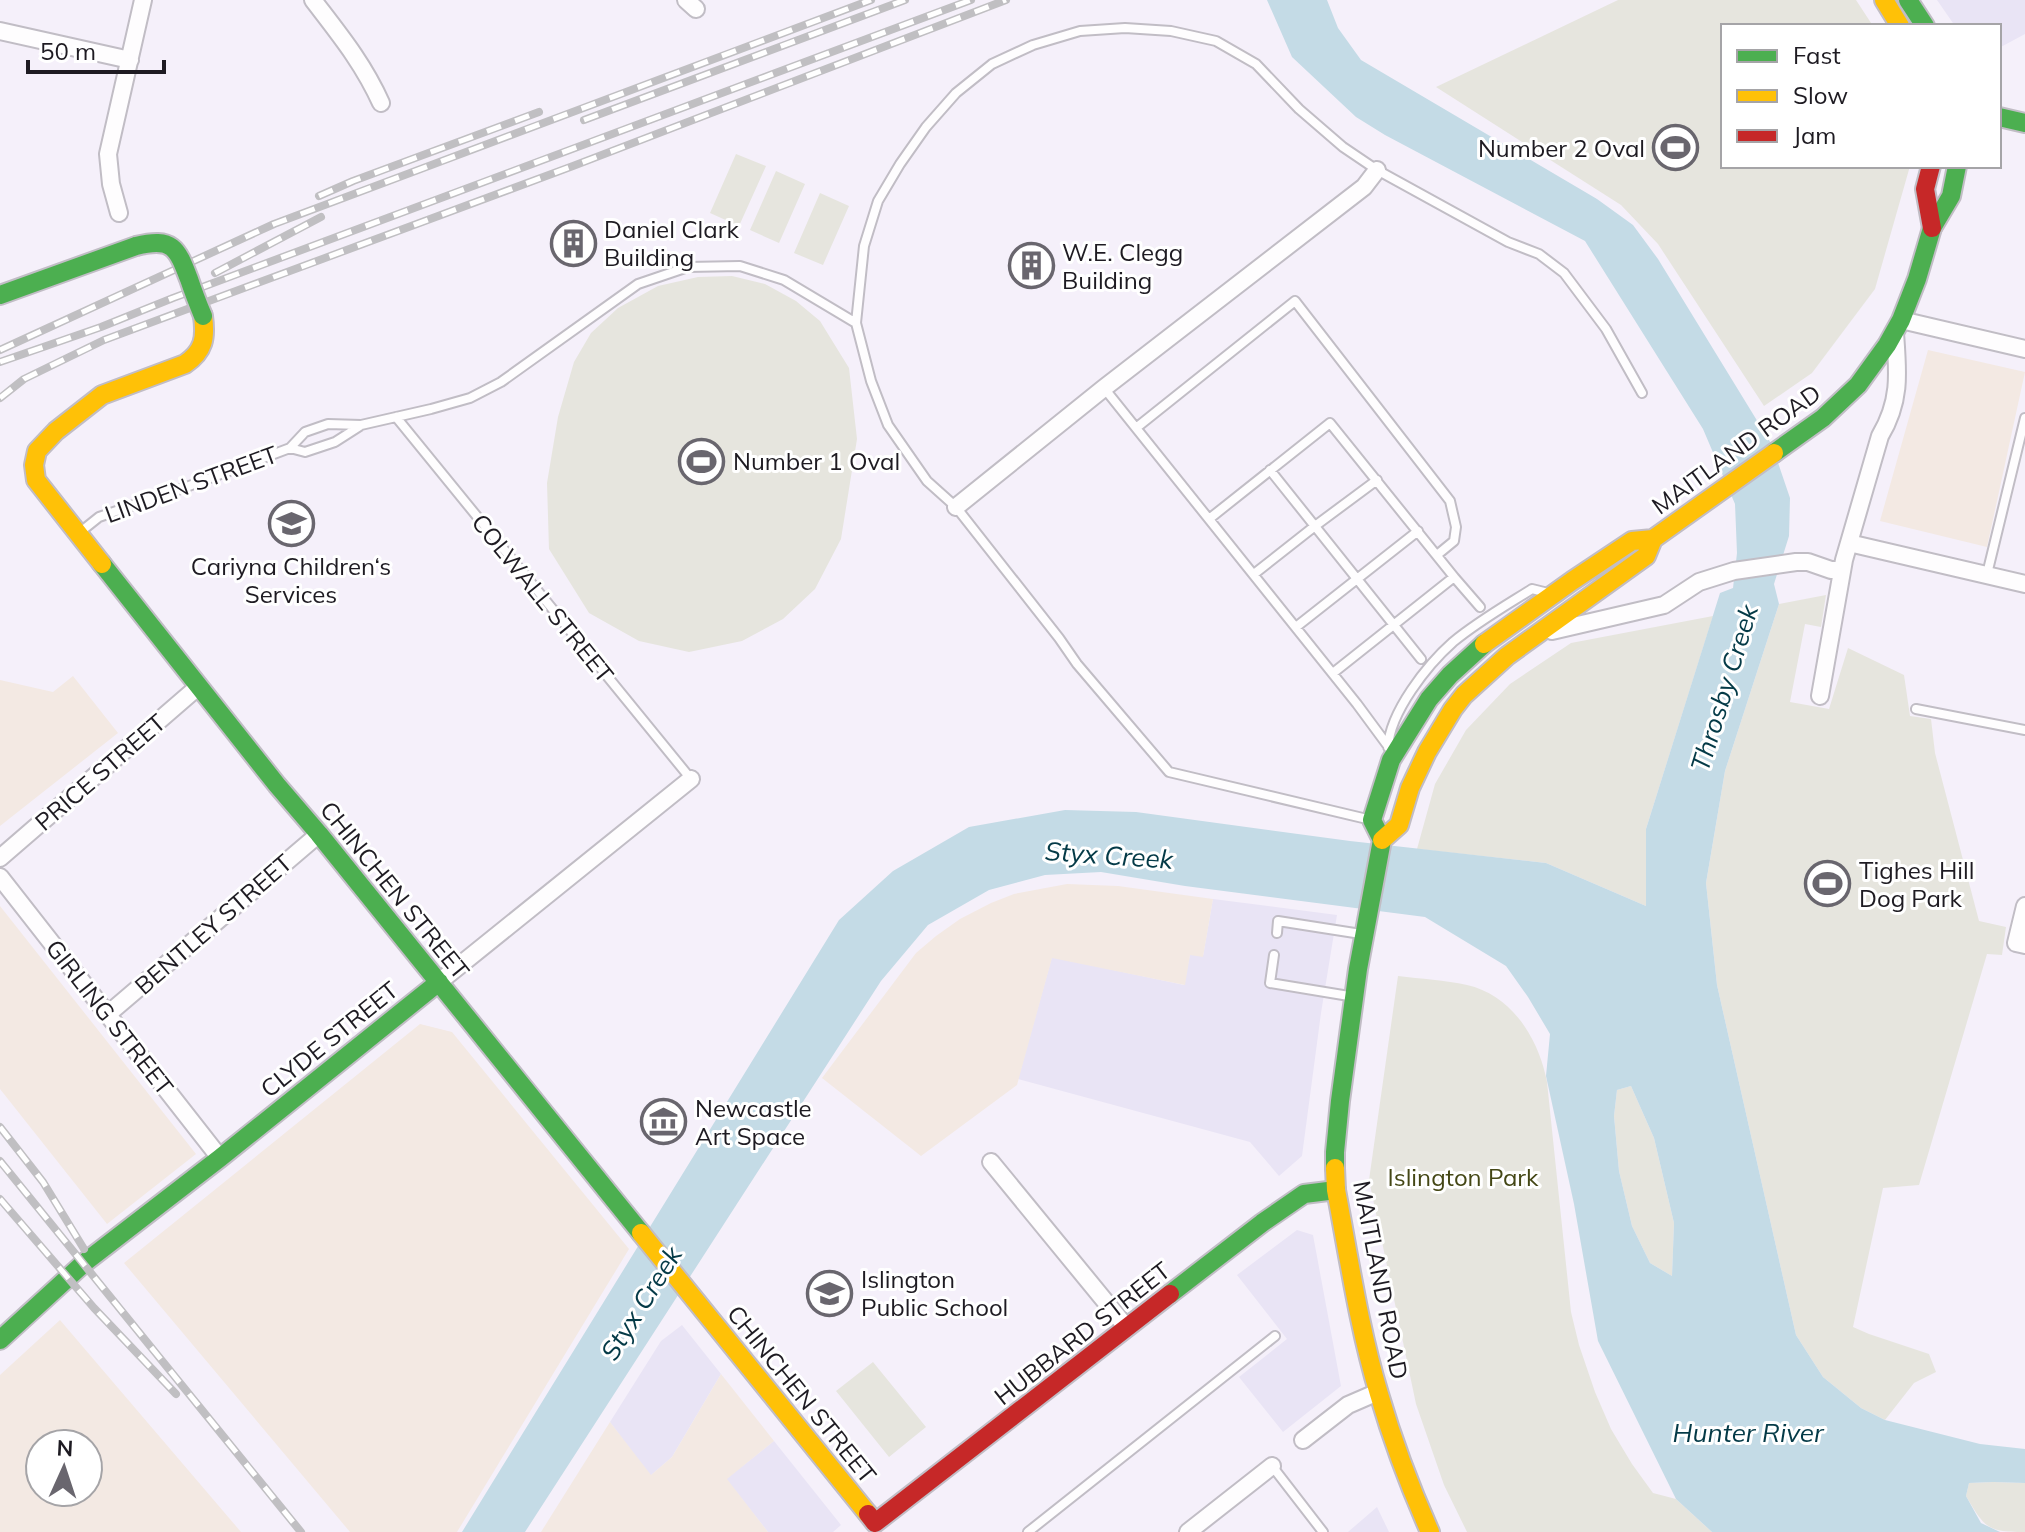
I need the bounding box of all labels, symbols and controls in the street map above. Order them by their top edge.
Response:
scale bar [28,24,164,74]
legend [1721,24,2001,168]
text: 50 m [40,36,96,66]
text: Fast [1793,40,1841,70]
text: Slow [1793,80,1848,110]
text: Jam [1793,120,1836,150]
sports icon: Number 2 Oval [1652,124,1700,172]
place label: Number 2 Oval [1478,133,1645,163]
place label: Daniel Clark Building [604,214,739,272]
building icon: Daniel Clark Building [549,219,597,267]
place label: W.E. Clegg Building [1062,237,1183,295]
building icon: W.E. Clegg Building [1007,242,1055,290]
street label: MAITLAND ROAD [1646,378,1826,520]
sports icon: Number 1 Oval [678,437,726,485]
street label: LINDEN STREET [101,439,282,529]
place label: Number 1 Oval [733,446,900,476]
school or university icon: Cariyna Children‘s Services [267,500,315,548]
street label: COLWALL STREET [466,507,621,689]
place label: Cariyna Children‘s Services [191,551,391,609]
water label: Throsby Creek [1683,600,1765,775]
street label: PRICE STREET [29,707,172,837]
street label: CHINCHEN STREET [314,795,476,985]
water label: Styx Creek [1044,834,1175,876]
street label: BENTLEY STREET [128,847,298,1001]
place label: Tighes Hill Dog Park [1859,855,1975,913]
sports icon: Tighes Hill Dog Park [1804,860,1852,908]
street label: GIRLING STREET [40,933,180,1101]
street label: CLYDE STREET [254,974,404,1104]
place label: Newcastle Art Space [695,1093,812,1151]
museum icon: Newcastle Art Space [640,1098,688,1146]
park label: Islington Park [1388,1162,1539,1192]
street label: MAITLAND ROAD [1347,1178,1415,1382]
water label: Styx Creek [593,1239,689,1366]
street label: HUBBARD STREET [988,1255,1176,1411]
place label: Islington Public School [861,1264,1008,1322]
school or university icon: Islington Public School [806,1269,854,1317]
street label: CHINCHEN STREET [721,1299,883,1489]
water label: Hunter River [1673,1416,1825,1449]
north arrow [24,1428,104,1508]
text: N [56,1434,74,1462]

